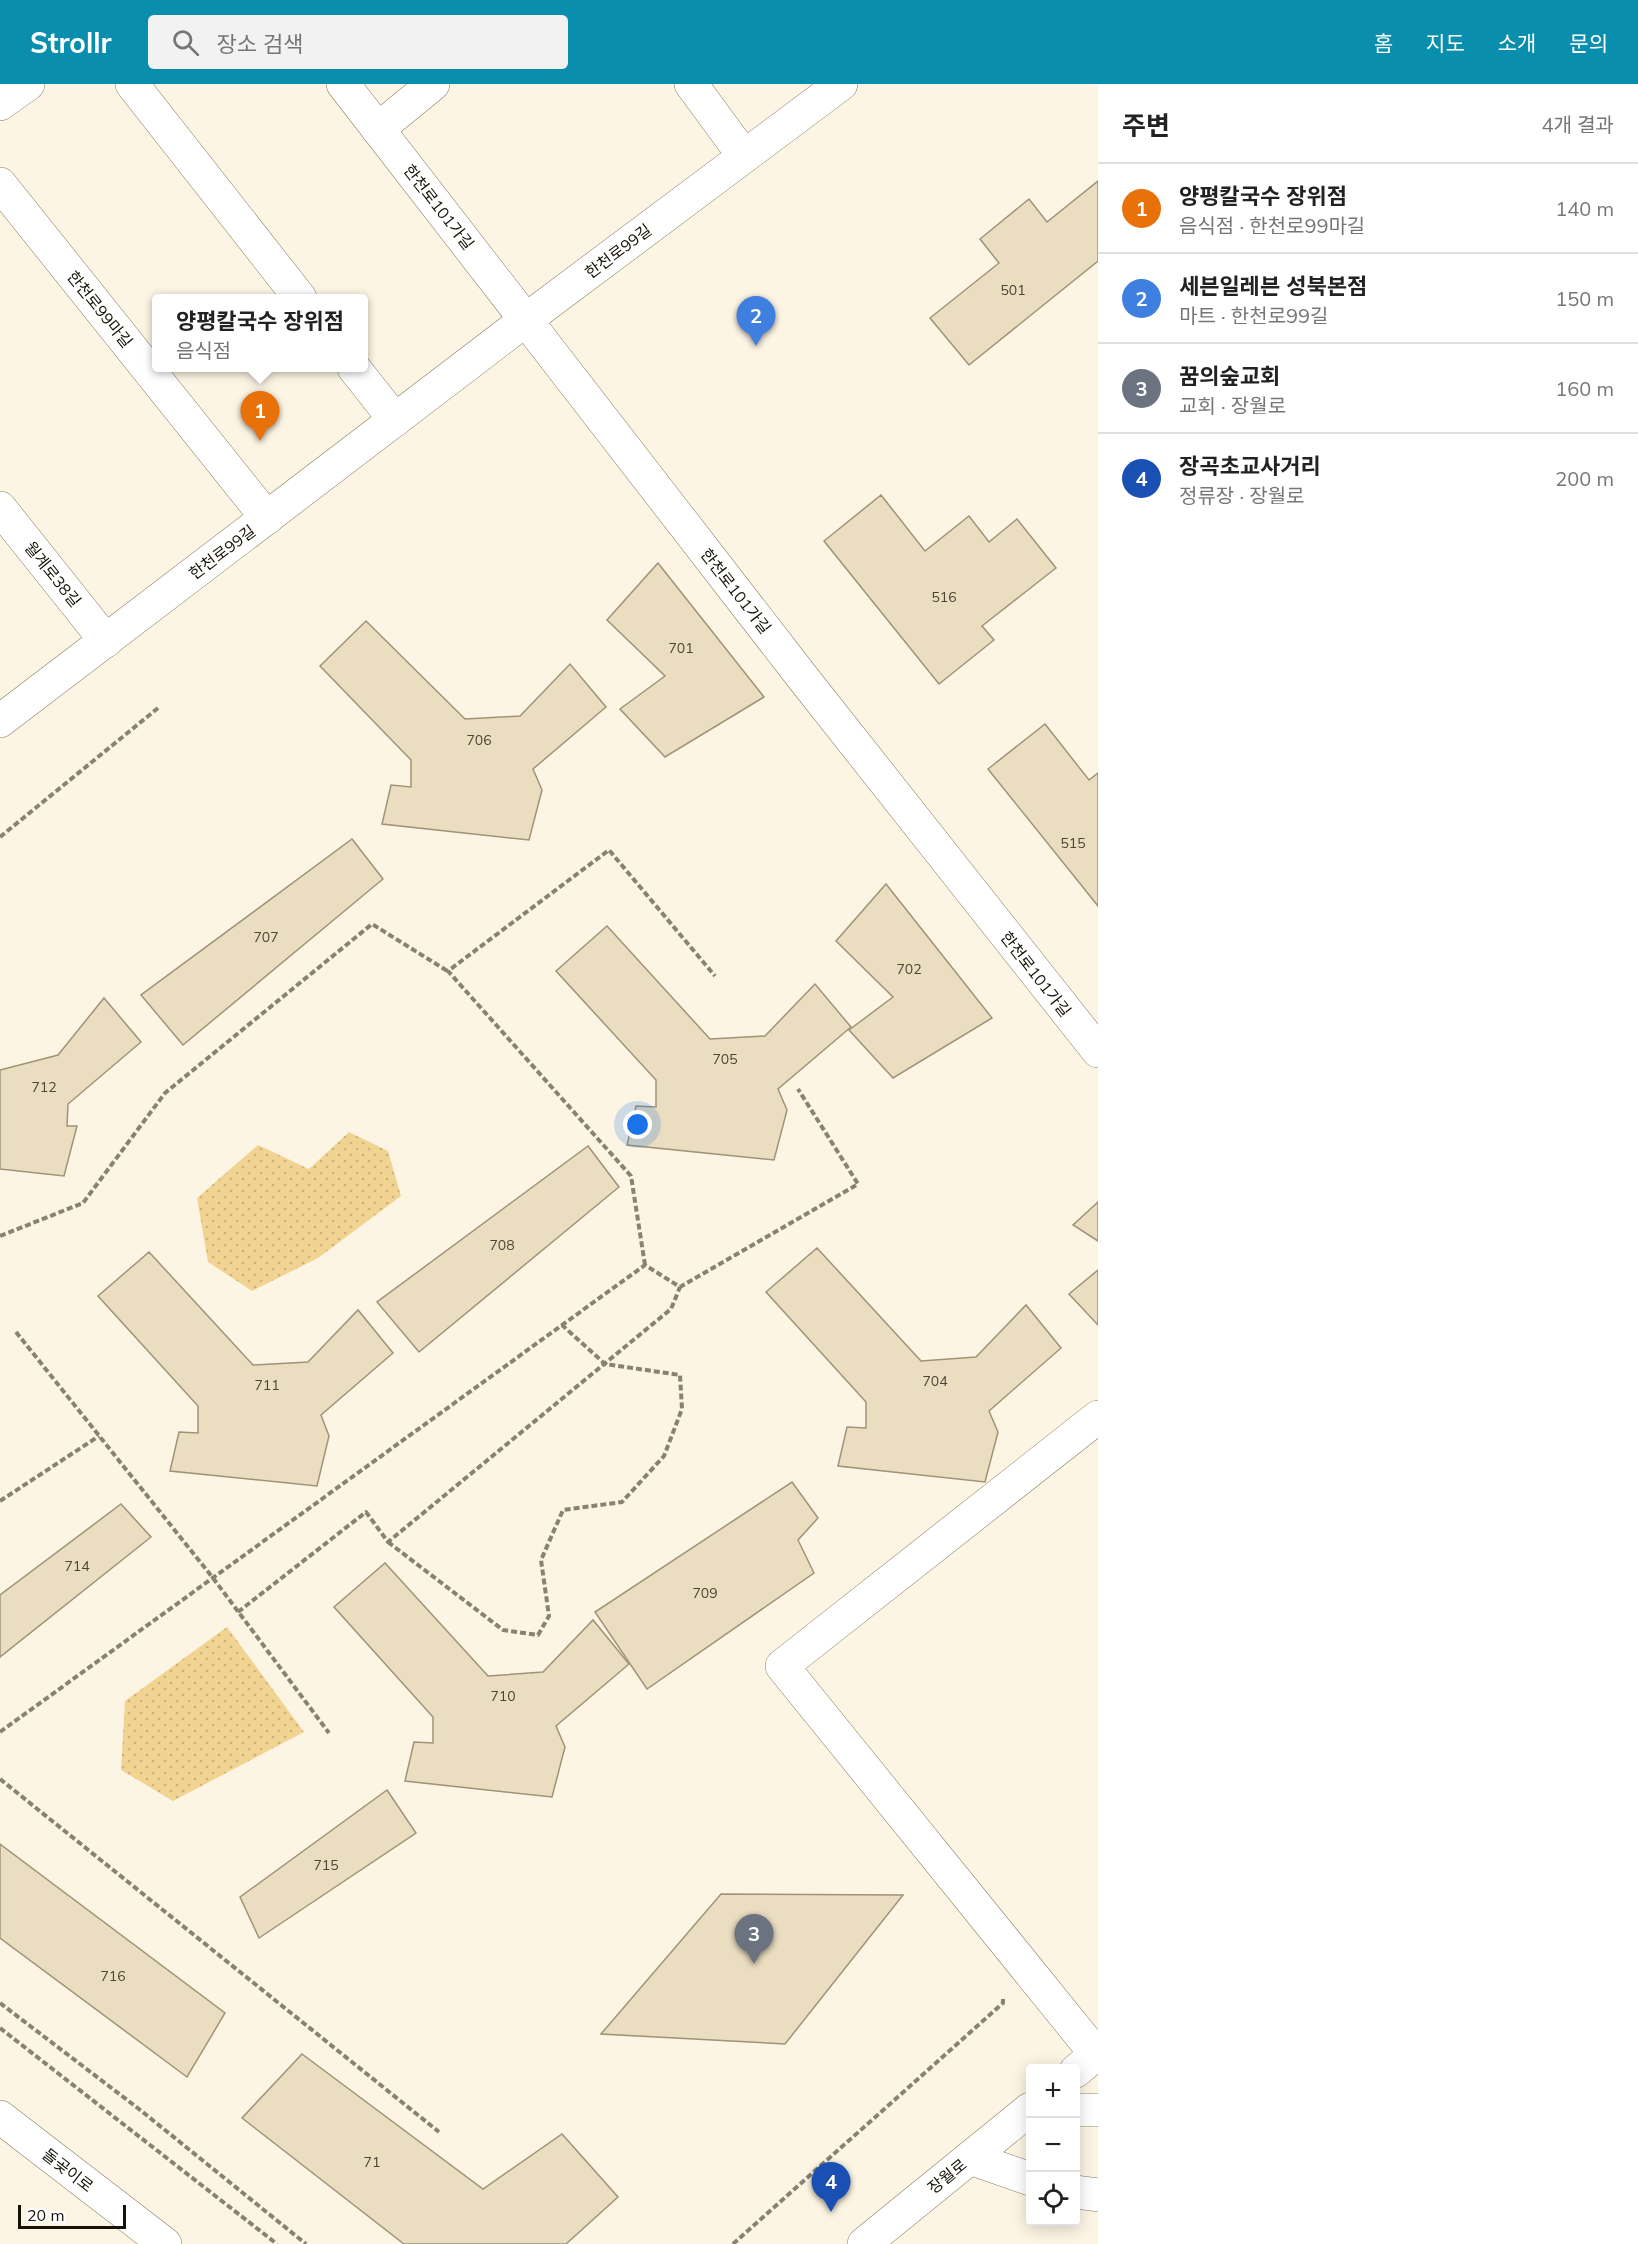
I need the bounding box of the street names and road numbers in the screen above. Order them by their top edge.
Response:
street label: 한천로101가길 [400,160,478,254]
street label: 한천로99길 [581,220,655,282]
street label: 한천로99마길 [63,267,137,351]
street label: 한천로99길 [185,521,259,583]
street label: 월계로38길 [21,537,85,611]
street label: 한천로101가길 [697,544,775,638]
street label: 한천로101가길 [997,927,1075,1021]
street label: 돌곶이로 [39,2144,98,2196]
street label: 장월로 [924,2154,971,2198]

